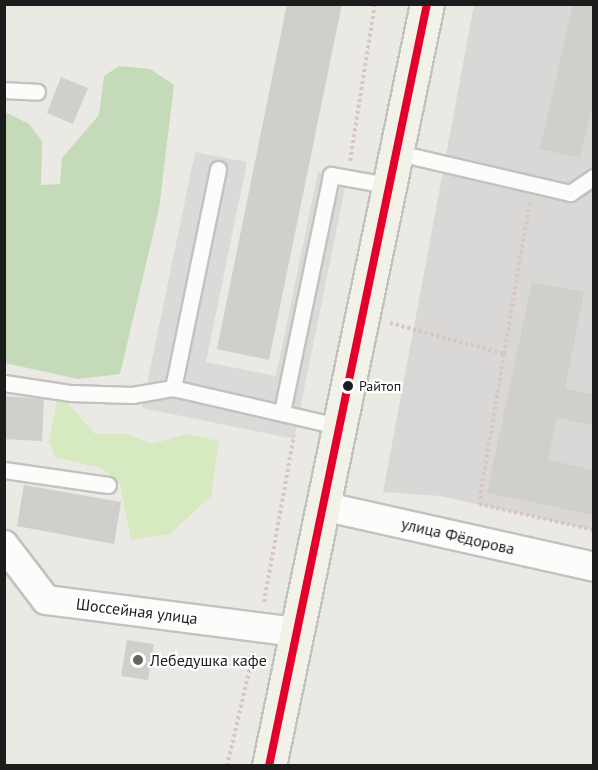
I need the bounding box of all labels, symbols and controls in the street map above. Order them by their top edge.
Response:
place label: Райтоп [359,378,401,394]
marker: Райтоп [342,380,354,392]
street label: улица Фёдорова [400,514,516,558]
street label: Шоссейная улица [75,594,199,628]
place label: Лебедушка кафе [150,650,267,670]
marker: Лебедушка кафе [131,653,145,667]

